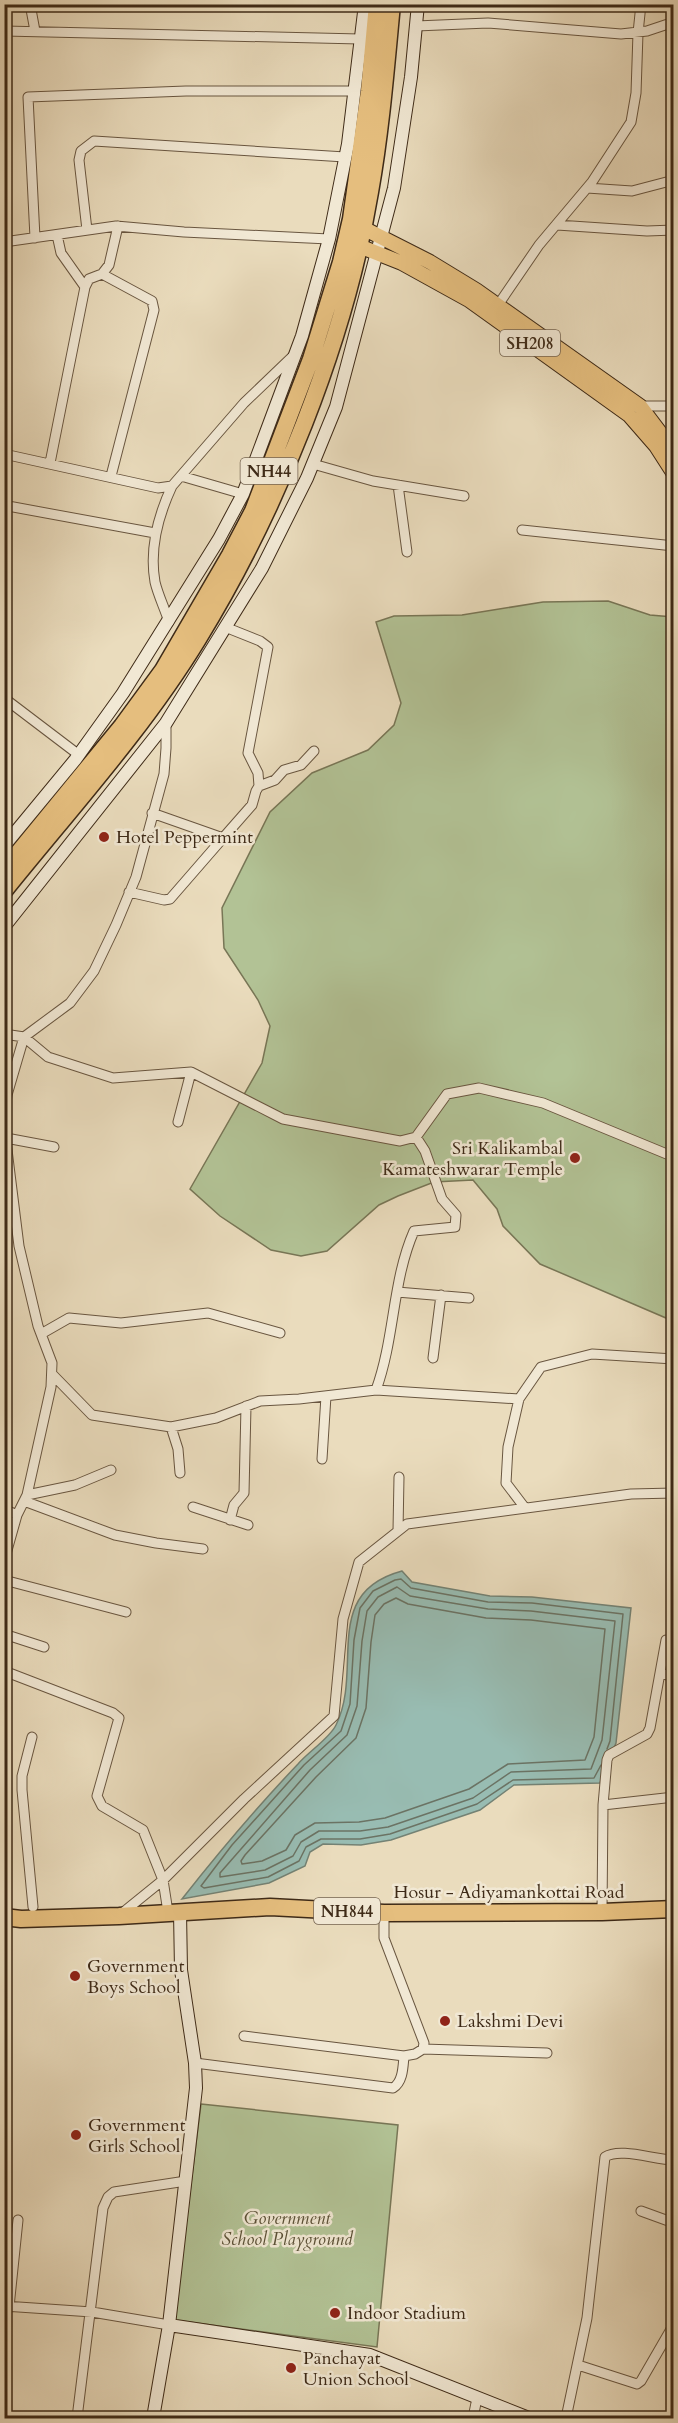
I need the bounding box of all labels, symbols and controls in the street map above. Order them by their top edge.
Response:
road number: SH208 [500,330,560,356]
road number: NH44 [240,458,298,484]
place label: Hotel Peppermint [116,825,253,850]
marker: Hotel Peppermint [97,830,111,844]
place label: Sri Kalikambal Kamateshwarar Temple [382,1136,563,1182]
marker: Sri Kalikambal Kamateshwarar Temple [568,1151,582,1165]
street label: Hosur - Adiyamankottai Road [394,1880,625,1905]
road number: NH844 [314,1898,380,1924]
place label: Government Boys School [87,1954,185,2000]
marker: Government Boys School [68,1969,82,1983]
place label: Lakshmi Devi [457,2009,563,2034]
marker: Lakshmi Devi [438,2014,452,2028]
place label: Government Girls School [88,2113,186,2159]
marker: Government Girls School [69,2128,83,2142]
park label: Government School Playground [221,2206,354,2252]
place label: Indoor Stadium [347,2301,467,2326]
marker: Indoor Stadium [328,2306,342,2320]
place label: Panchayat Union School [303,2346,409,2392]
marker: Panchayat Union School [284,2361,298,2375]

